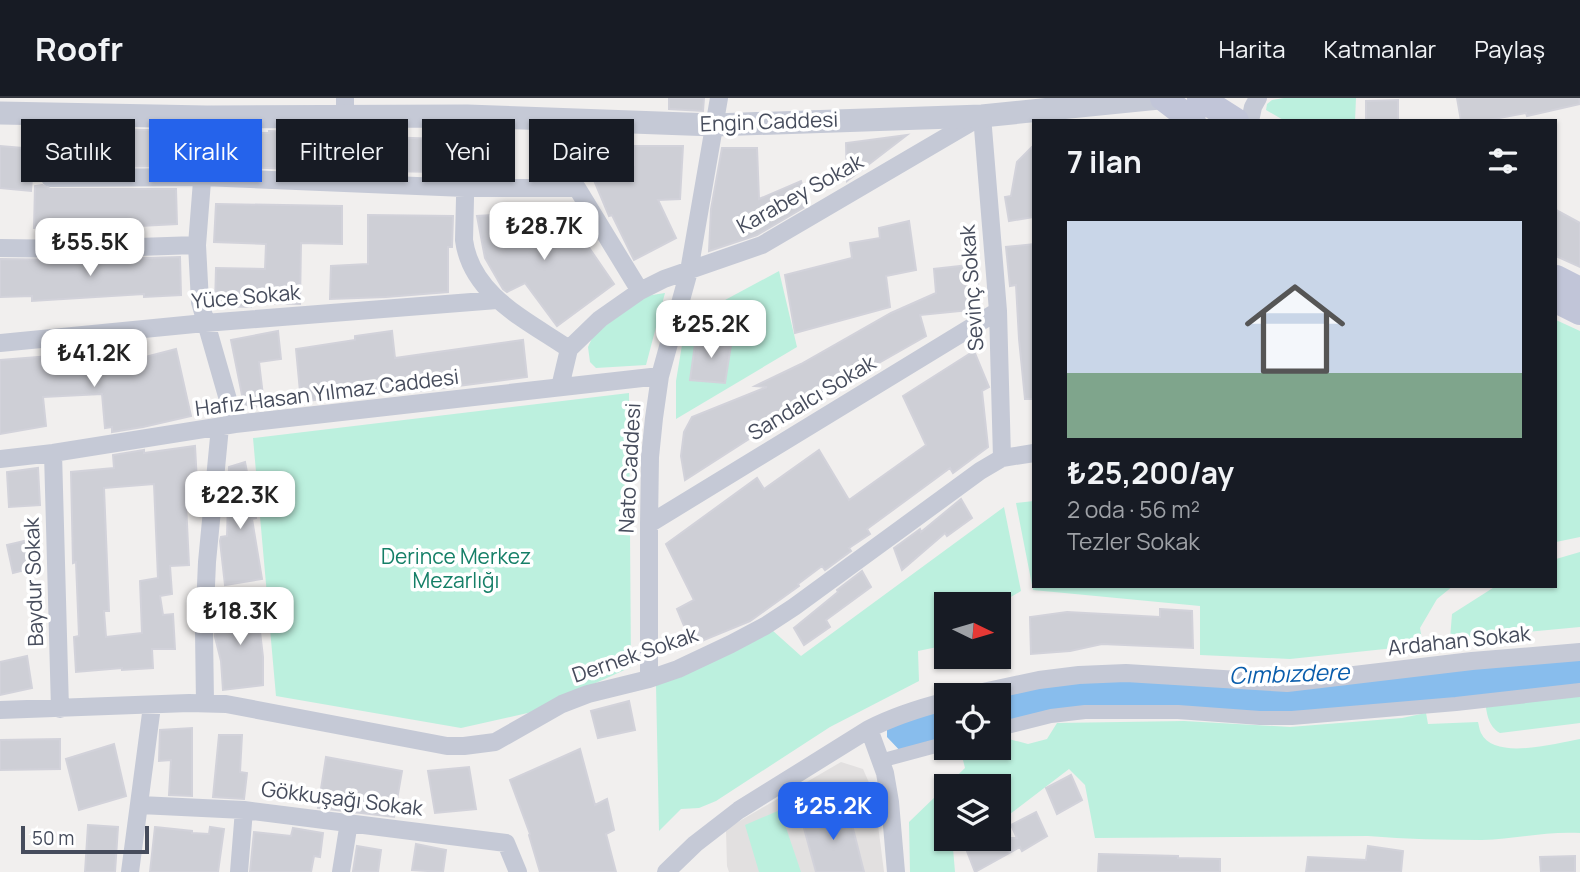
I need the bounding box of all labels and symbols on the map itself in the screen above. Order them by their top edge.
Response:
street label: Engin Caddesi [699,105,839,137]
street label: Karabey Sokak [731,147,868,239]
pin: ₺28.7K [487,202,601,262]
pin: ₺55.5K [33,218,147,278]
street label: Sevinç Sokak [953,223,989,352]
street label: Yüce Sokak [190,277,302,315]
pin: ₺25.2K [654,300,768,360]
pin: ₺41.2K [37,330,151,389]
street label: Sandalcı Sokak [742,348,881,446]
street label: Hafız Hasan Yılmaz Caddesi [193,362,460,422]
street label: Nato Caddesi [612,402,646,534]
pin: ₺22.3K [183,472,297,531]
street label: Baydur Sokak [17,516,49,647]
park label: Derince Merkez Mezarlığı [381,542,531,594]
pin: ₺18.3K [183,588,297,647]
north arrow [934,592,1012,668]
street label: Dernek Sokak [568,619,702,689]
street label: Ardahan Sokak [1386,619,1532,661]
water label: Cımbızdere [1228,655,1351,691]
street label: Gökkuşağı Sokak [260,774,425,822]
pin: ₺25.2K [776,782,890,842]
scale bar [21,823,149,855]

